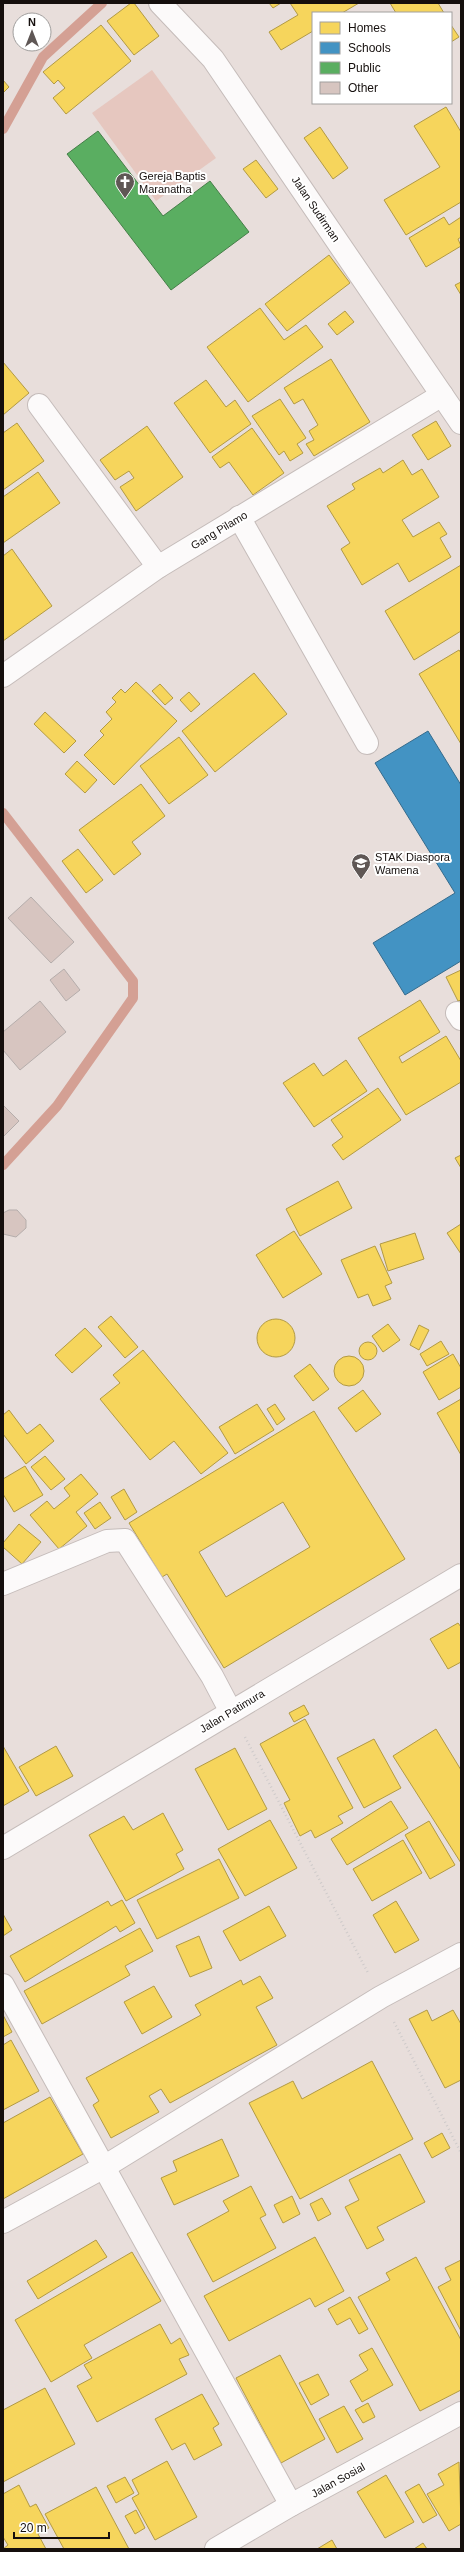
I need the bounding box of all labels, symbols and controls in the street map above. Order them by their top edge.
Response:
north arrow [12,12,52,52]
legend [312,12,452,104]
text: N [28,16,36,28]
text: Homes [348,21,386,35]
text: Schools [348,41,391,55]
text: Public [348,61,381,75]
text: Other [348,81,378,95]
place label: Gereja Baptis Maranatha [139,170,206,195]
church icon: Gereja Baptis Maranatha [114,171,136,199]
street label: Jalan Sudirman [290,174,342,244]
street label: Gang Pilamo [189,508,249,552]
place label: STAK Diaspora Wamena [375,851,451,876]
school or university icon: STAK Diaspora Wamena [350,852,372,880]
street label: Jalan Patimura [197,1687,267,1735]
street label: Jalan Sosial [309,2460,367,2500]
scale bar [14,2514,109,2540]
text: 20 m [20,2521,47,2535]

